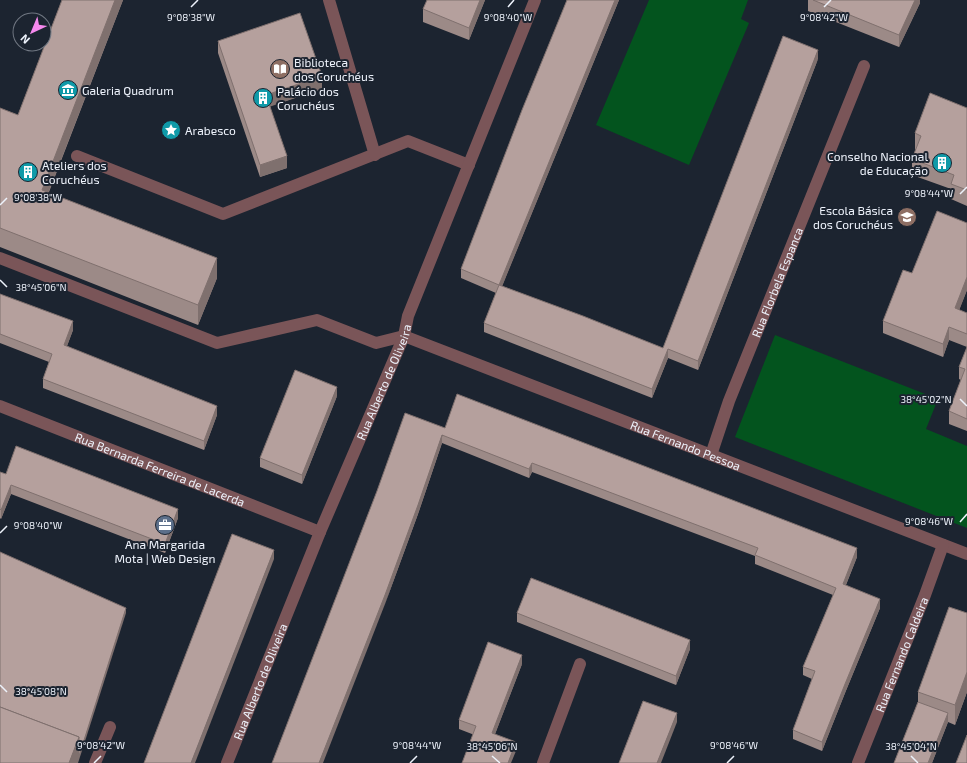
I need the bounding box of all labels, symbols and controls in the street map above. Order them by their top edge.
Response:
text: 9°08'38"W [167,11,216,23]
text: 9°08'40"W [484,11,533,23]
text: 9°08'42"W [800,11,849,23]
north arrow [12,12,52,52]
text: N [17,32,32,47]
place label: Biblioteca dos Coruchéus [294,55,374,83]
library icon: Biblioteca dos Coruchéus [269,58,291,80]
museum icon: Galeria Quadrum [57,79,79,101]
place label: Galeria Quadrum [82,83,174,98]
place label: Palácio dos Coruchéus [277,84,339,112]
building icon: Palácio dos Coruchéus [252,87,274,109]
place icon: Arabesco [160,119,182,141]
place label: Arabesco [185,123,236,137]
place label: Conselho Nacional de Educação [827,149,928,178]
building icon: Conselho Nacional de Educação [931,152,953,174]
place label: Ateliers dos Coruchéus [42,158,107,186]
building icon: Ateliers dos Coruchéus [17,161,39,183]
text: 9°08'44"W [905,187,954,199]
text: 9°08'38"W [14,191,63,203]
place label: Escola Básica dos Coruchéus [813,203,893,231]
school or university icon: Escola Básica dos Coruchéus [896,206,918,228]
street label: Rua Florbela Espanca [748,225,805,339]
text: 38°45'06"N [15,281,67,293]
street label: Rua Alberto de Oliveira [353,323,413,442]
text: 38°45'02"N [900,393,952,405]
street label: Rua Fernando Pessoa [628,417,743,473]
street label: Rua Bernarda Ferreira de Lacerda [73,429,247,509]
office icon: Ana Margarida Mota | Web Design [154,514,176,536]
text: 9°08'46"W [905,515,954,527]
text: 9°08'40"W [14,519,63,531]
place label: Ana Margarida Mota | Web Design [115,537,215,565]
street label: Rua Fernando Caldeira [872,595,931,714]
street label: Rua Alberto de Oliveira [230,621,290,742]
text: 38°45'08"N [15,685,67,697]
text: 9°08'42"W [77,739,126,751]
text: 9°08'44"W [393,739,442,751]
text: 9°08'46"W [710,739,759,751]
text: 38°45'06"N [466,740,518,752]
text: 38°45'04"N [885,740,937,752]

